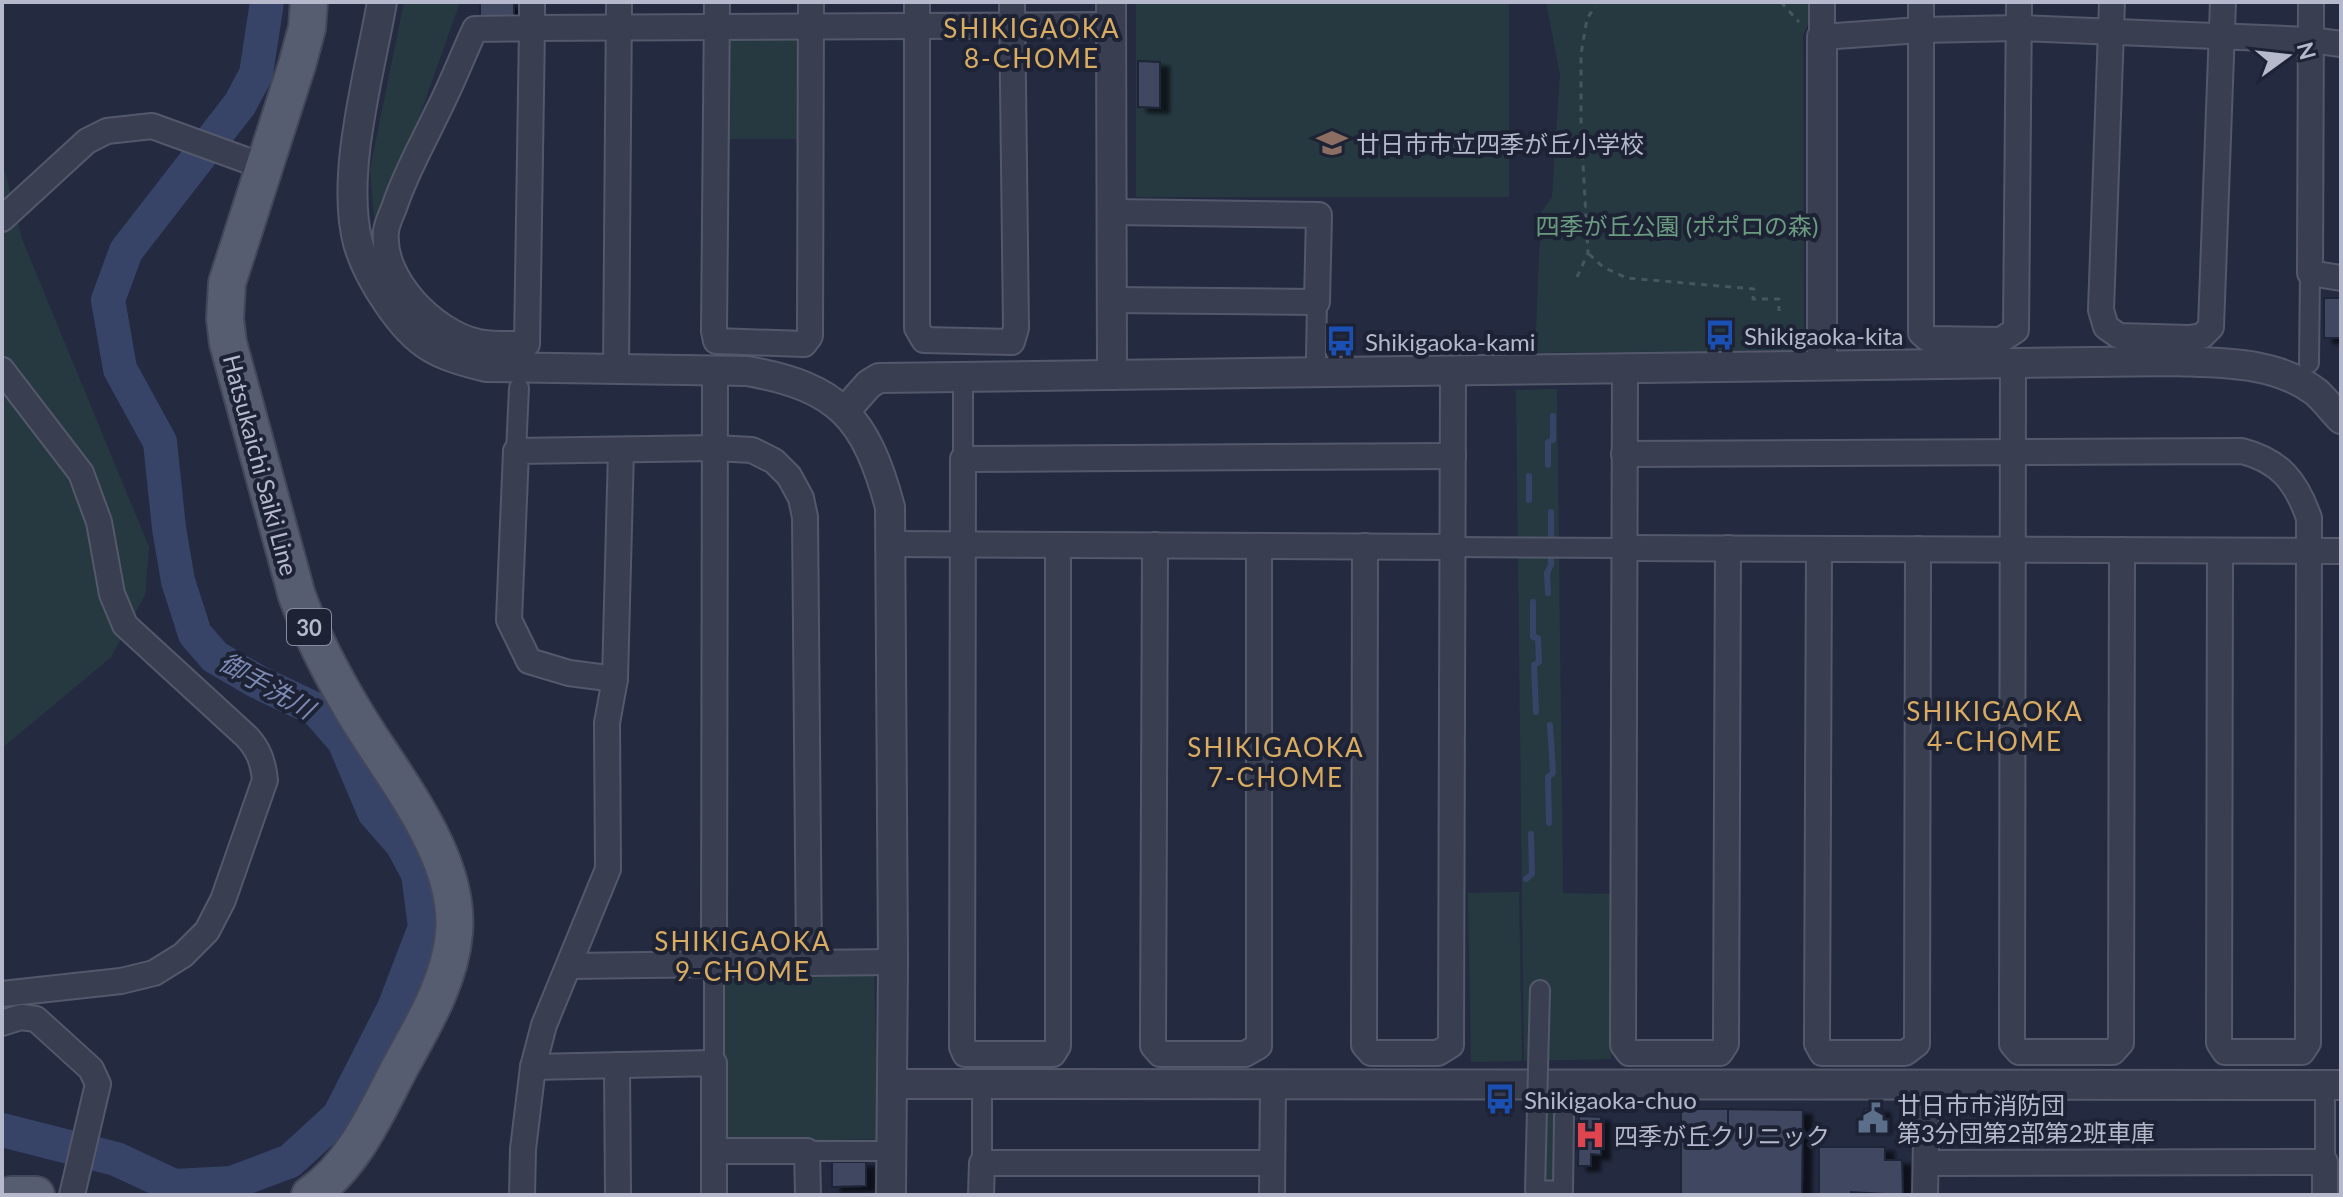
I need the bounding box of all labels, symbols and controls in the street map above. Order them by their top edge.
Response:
district label: SHIKIGAOKA 8-CHOME [943,12,1121,74]
north arrow [2247,16,2327,96]
text: N [2292,39,2322,62]
school or university icon: 廿日市市立四季が丘小学校 [1315,126,1349,160]
place label: 廿日市市立四季が丘小学校 [1356,129,1644,158]
park label: 四季が丘公園 (ポポロの森) [1536,211,1818,240]
bus stop icon: Shikigaoka-kita [1703,318,1737,352]
place label: Shikigaoka-kita [1744,321,1903,350]
bus stop icon: Shikigaoka-kami [1324,324,1358,358]
place label: Shikigaoka-kami [1365,327,1536,356]
street label: Hatsukaichi Saiki Line [218,351,304,579]
road number: 30 [287,609,331,645]
water label: 御手洗川 [214,645,323,726]
district label: SHIKIGAOKA 4-CHOME [1906,695,2084,757]
district label: SHIKIGAOKA 7-CHOME [1187,731,1365,793]
district label: SHIKIGAOKA 9-CHOME [654,925,832,987]
bus stop icon: Shikigaoka-chuo [1483,1082,1517,1116]
place label: Shikigaoka-chuo [1524,1085,1697,1114]
place label: 廿日市市消防団 第3分団第2部第2班車庫 [1897,1090,2155,1147]
public building icon: 廿日市市消防団 第3分団第2部第2班車庫 [1856,1101,1890,1135]
hospital icon: 四季が丘クリニック [1573,1118,1607,1152]
place label: 四季が丘クリニック [1614,1121,1830,1150]

